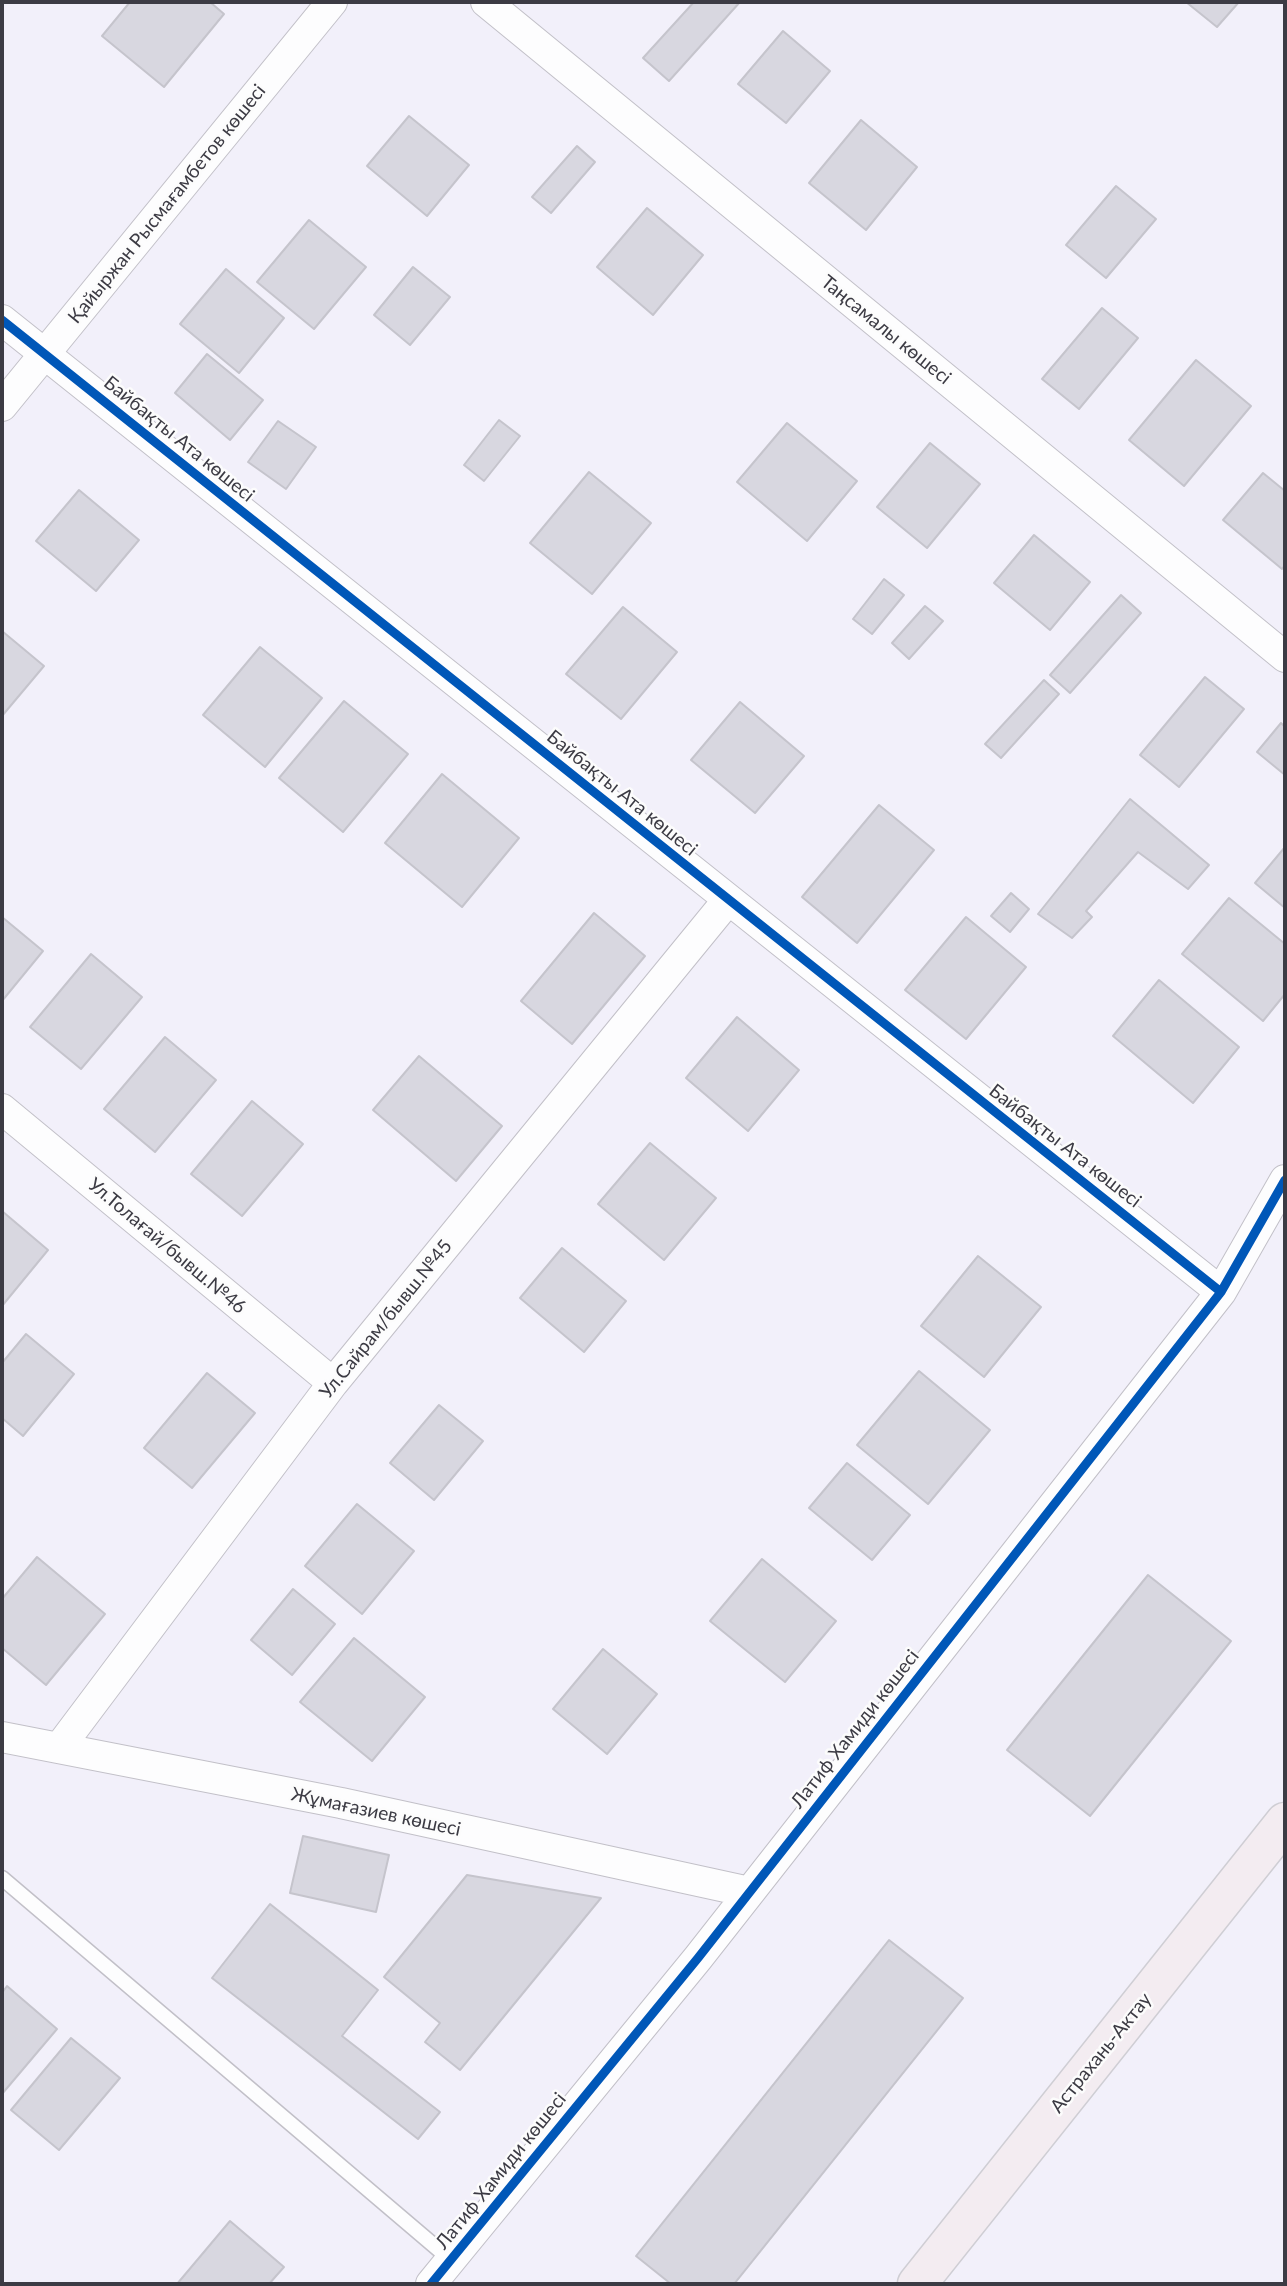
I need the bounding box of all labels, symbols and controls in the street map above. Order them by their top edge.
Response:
street label: Қайыржан Рысмағамбетов көшесі [63,80,271,328]
street label: Таңсамалы көшесі [816,271,956,389]
street label: Байбақты Ата көшесі [99,371,259,507]
street label: Байбақты Ата көшесі [542,725,702,861]
street label: Байбақты Ата көшесі [984,1080,1146,1212]
street label: Ул.Толағай/бывш.№46 [83,1173,251,1319]
street label: Ул.Сайрам/бывш.№45 [315,1235,457,1403]
street label: Латиф Хамиди көшесі [786,1645,924,1813]
street label: Жұмағазиев көшесі [289,1783,463,1841]
street label: Астрахань-Актау [1046,1988,1156,2118]
street label: Латиф Хамиди көшесі [431,2088,571,2254]

